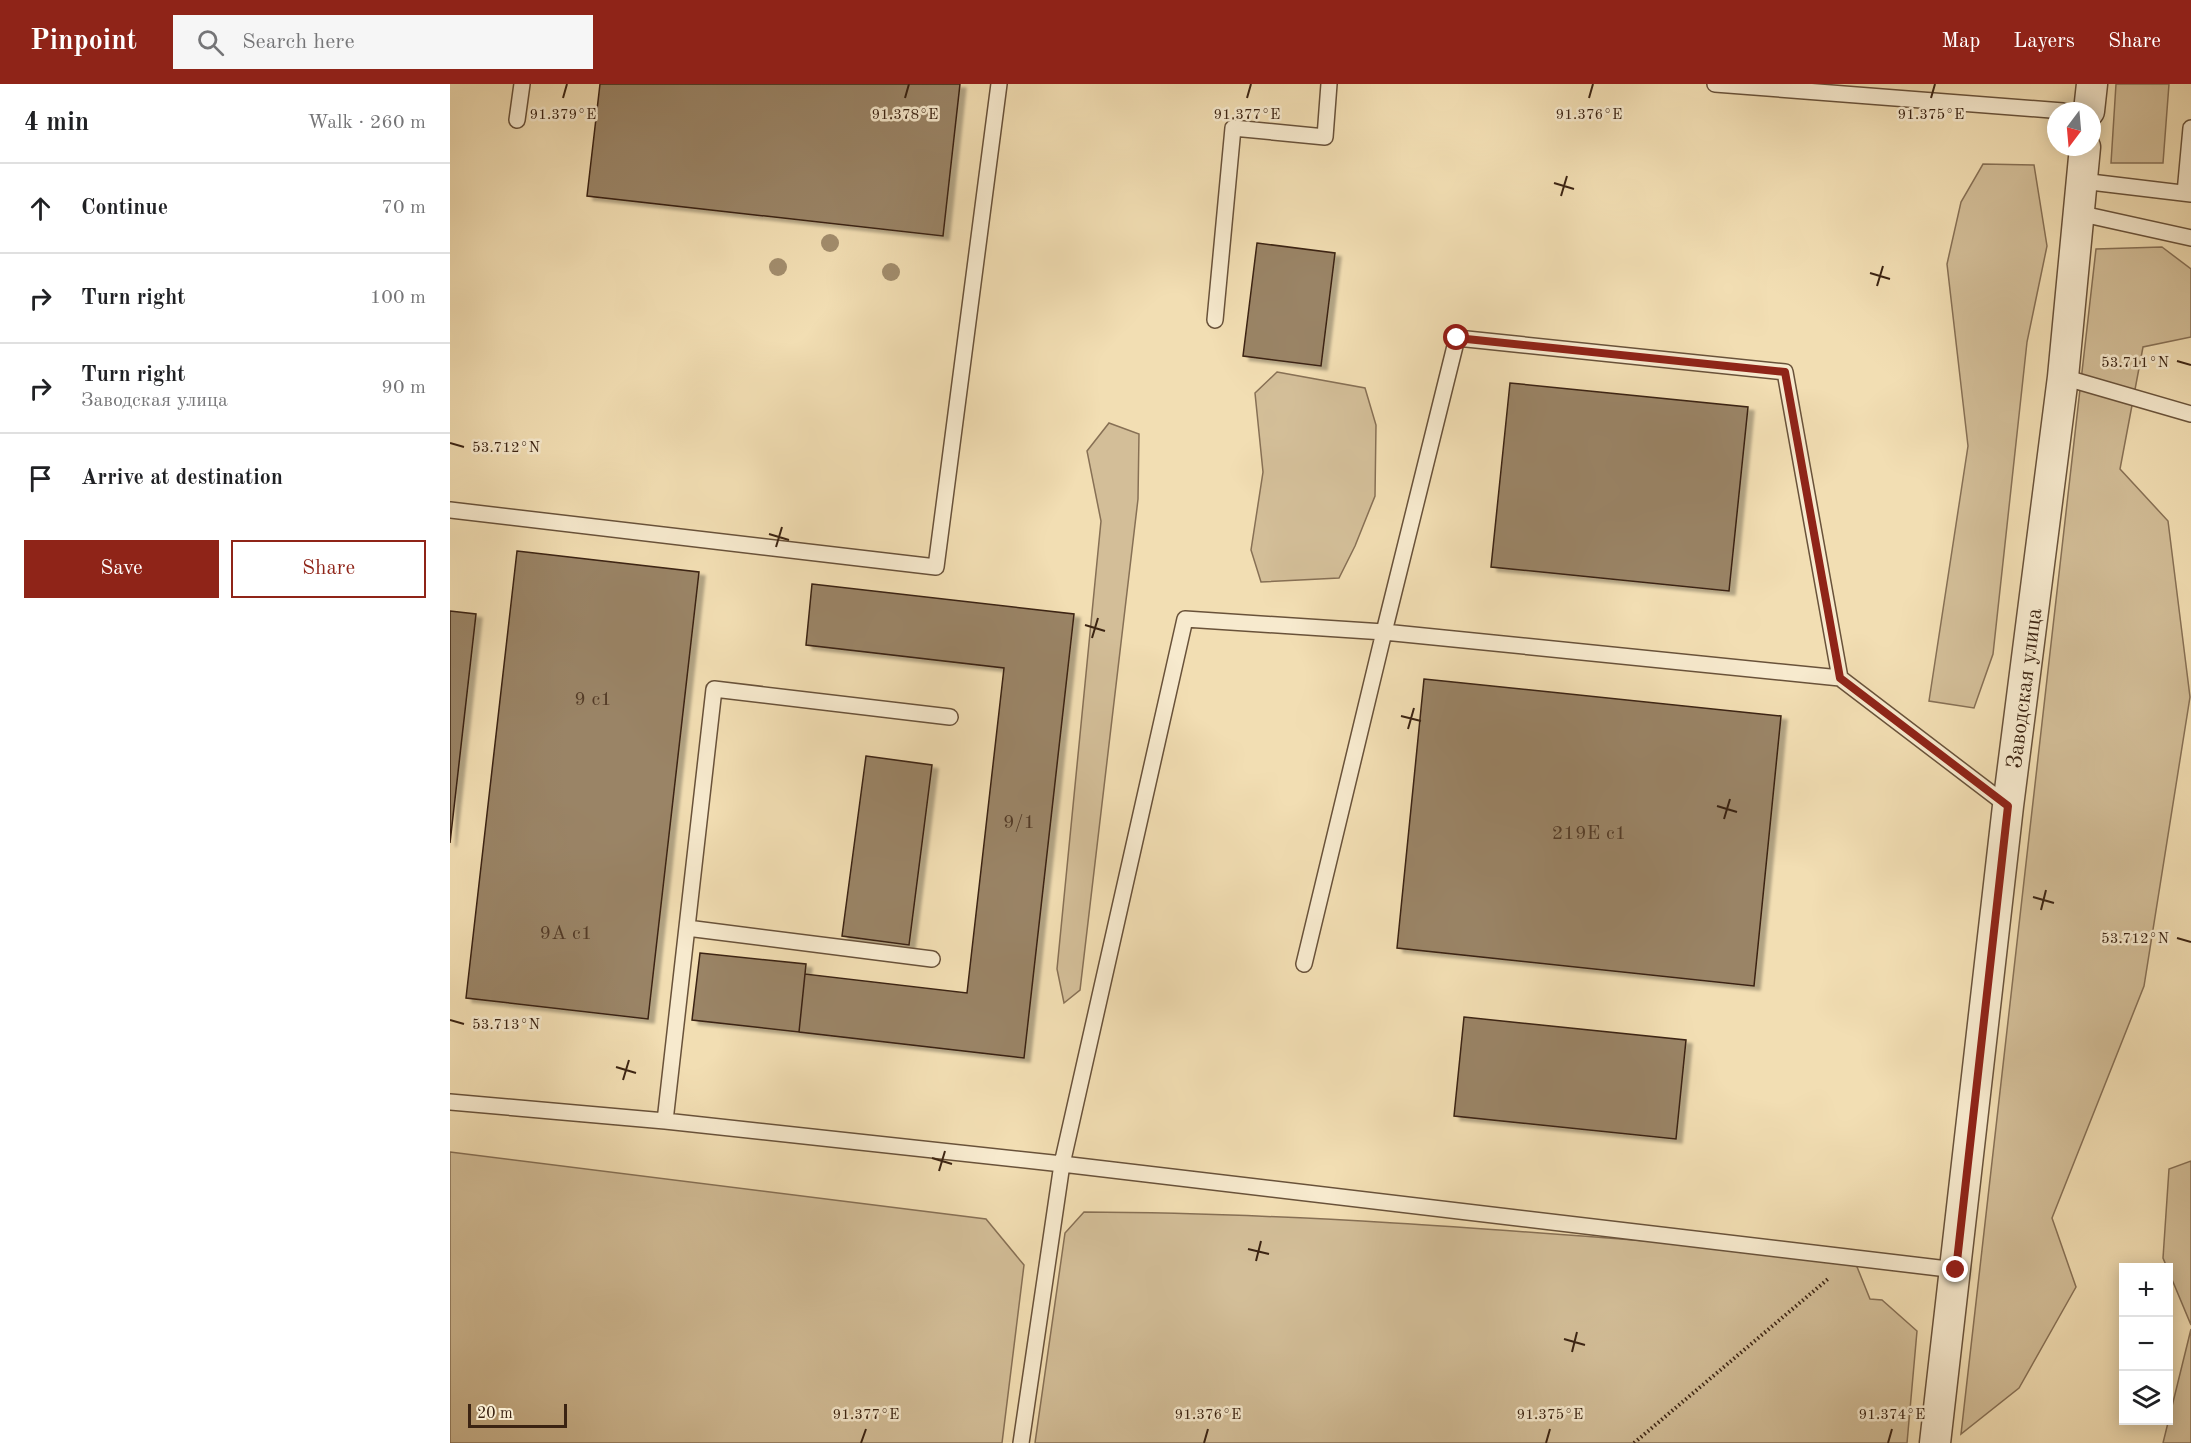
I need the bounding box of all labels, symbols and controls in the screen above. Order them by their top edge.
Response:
search box [173,15,593,69]
icon: search [194,26,227,59]
text: Pinpoint [30,28,137,56]
text: Search here [242,31,355,53]
text: Map [1941,31,1980,52]
text: Layers [2013,31,2075,52]
text: Share [2108,31,2161,52]
north arrow [2047,102,2101,156]
text: 91.379°E [530,108,596,123]
text: 91.378°E [872,108,938,123]
text: 91.377°E [1214,108,1280,123]
text: 91.376°E [1556,108,1622,123]
text: 91.375°E [1898,108,1964,123]
text: 4 min [24,110,89,136]
text: Walk · 260 m [307,113,426,133]
icon: ahead [24,192,57,225]
text: Continue [81,197,168,219]
text: 70 m [381,198,426,218]
icon: right [24,282,57,315]
text: Turn right [81,287,185,309]
text: 100 m [370,288,426,308]
route start [1443,324,1469,350]
text: 53.711°N [2101,356,2169,371]
text: Turn right [81,364,185,386]
icon: right [24,372,57,405]
text: 90 m [381,378,426,398]
text: Заводская улица [81,391,228,411]
text: 53.712°N [472,441,540,456]
icon: arrive [24,462,57,495]
text: Arrive at destination [81,467,283,489]
button: Save [24,540,219,598]
button: Share [231,540,426,598]
street label: Заводская улица [2004,607,2046,770]
house number: 9 с1 [574,690,612,710]
house number: 9/1 [1003,813,1035,833]
house number: 219Е с1 [1552,824,1626,844]
house number: 9А с1 [540,924,592,944]
text: 53.712°N [2101,932,2169,947]
text: 53.713°N [472,1018,540,1033]
route end [1942,1256,1968,1282]
map controls [2119,1263,2173,1425]
button: + [2119,1263,2173,1317]
button: − [2119,1317,2173,1371]
button: layers [2119,1371,2173,1425]
scale bar [468,1401,567,1428]
text: 20 m [477,1406,513,1422]
text: 91.377°E [833,1408,899,1423]
text: 91.376°E [1175,1408,1241,1423]
text: 91.375°E [1517,1408,1583,1423]
text: 91.374°E [1859,1408,1925,1423]

